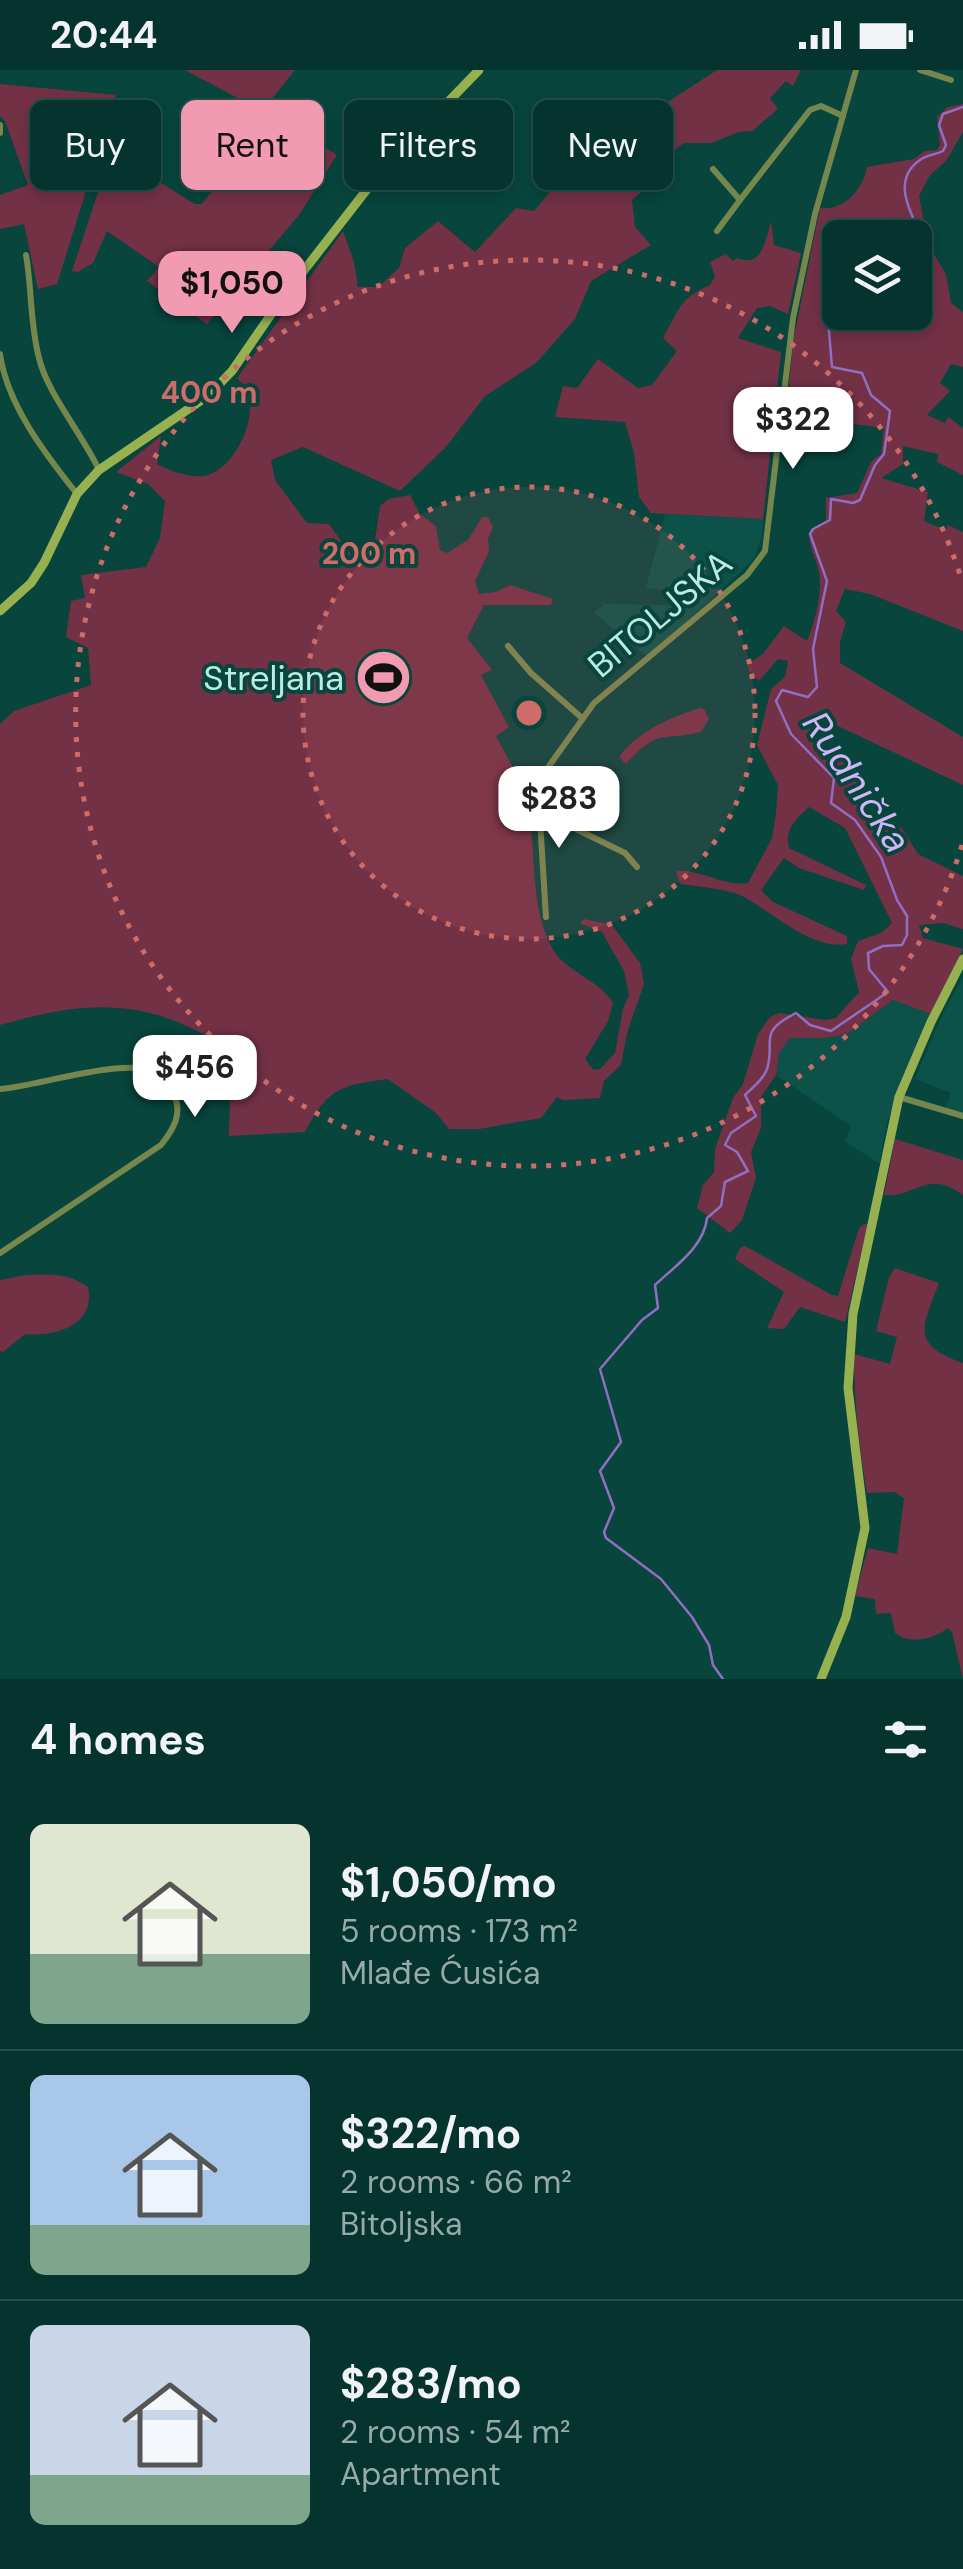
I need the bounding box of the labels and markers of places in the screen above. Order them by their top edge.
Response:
pin: $1,050 [151,251,313,336]
pin: $322 [734,387,852,472]
sports icon: Streljana [353,648,413,708]
place label: Streljana [203,655,344,701]
centre of rings [511,695,547,731]
pin: $283 [500,766,618,851]
pin: $456 [136,1035,254,1120]

